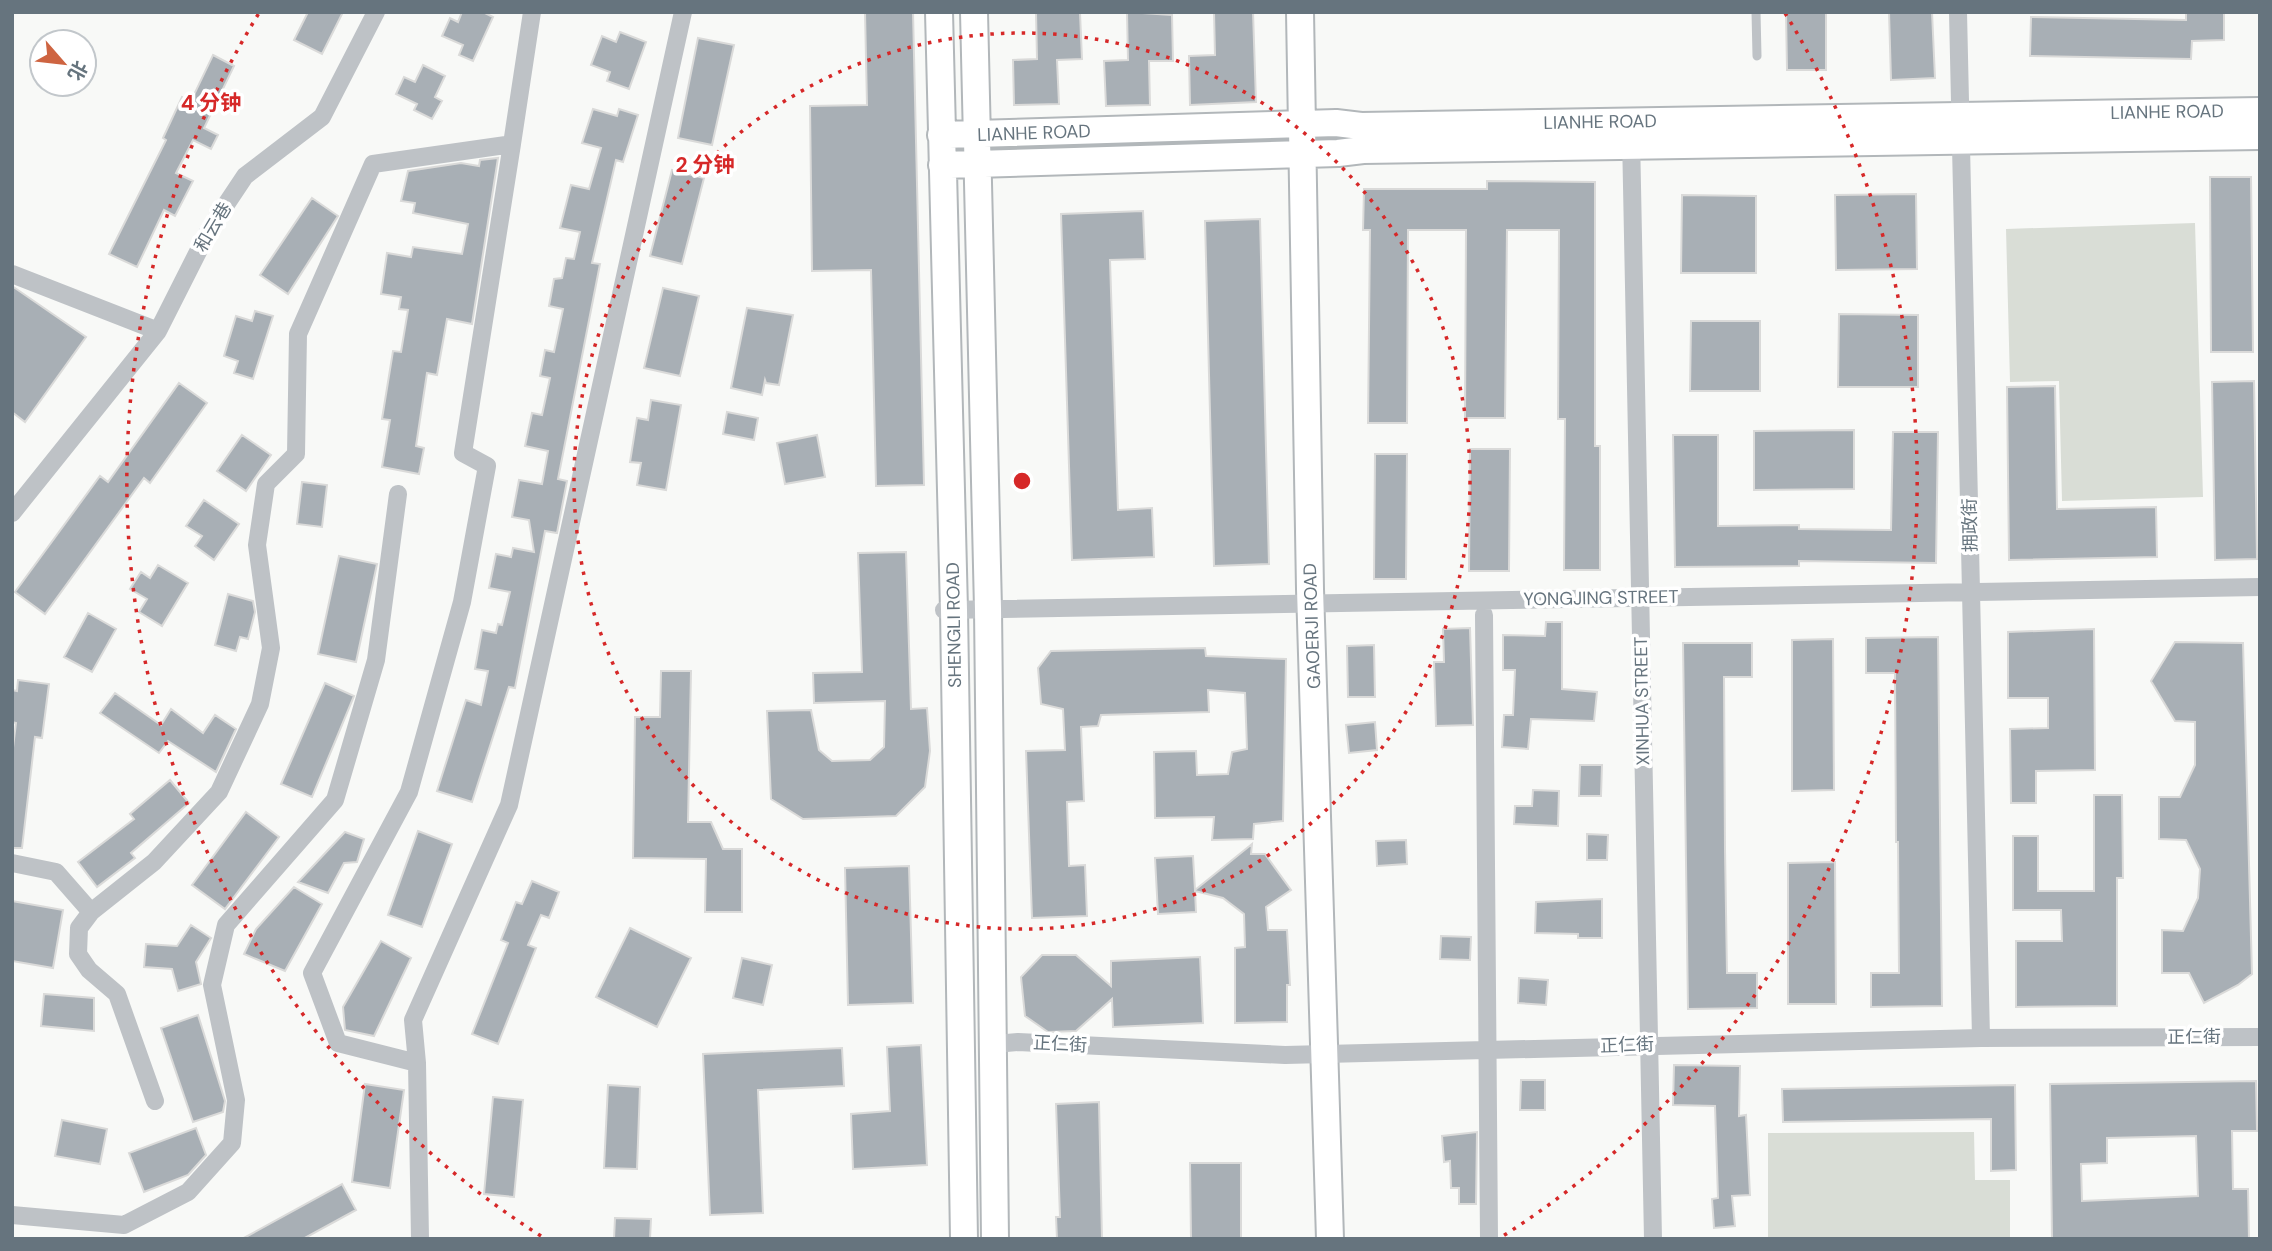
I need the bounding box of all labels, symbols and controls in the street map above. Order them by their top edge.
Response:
north arrow [28,28,98,98]
text: 北 [62,56,93,85]
text: 4 分钟 [181,89,241,117]
street label: LIANHE ROAD [2110,99,2224,125]
street label: LIANHE ROAD [1543,109,1657,135]
street label: LIANHE ROAD [977,119,1091,147]
text: 2 分钟 [675,151,735,179]
street label: 和云巷 [189,198,237,256]
centre of rings [1010,469,1034,493]
street label: 拥政街 [1958,498,1982,552]
street label: SHENGLI ROAD [941,562,967,688]
street label: GAOERJI ROAD [1298,563,1326,689]
street label: YONGJING STREET [1523,585,1679,611]
street label: XINHUA STREET [1629,636,1655,766]
street label: 正仁街 [2167,1025,2221,1049]
street label: 正仁街 [1032,1031,1088,1057]
street label: 正仁街 [1600,1032,1654,1058]

